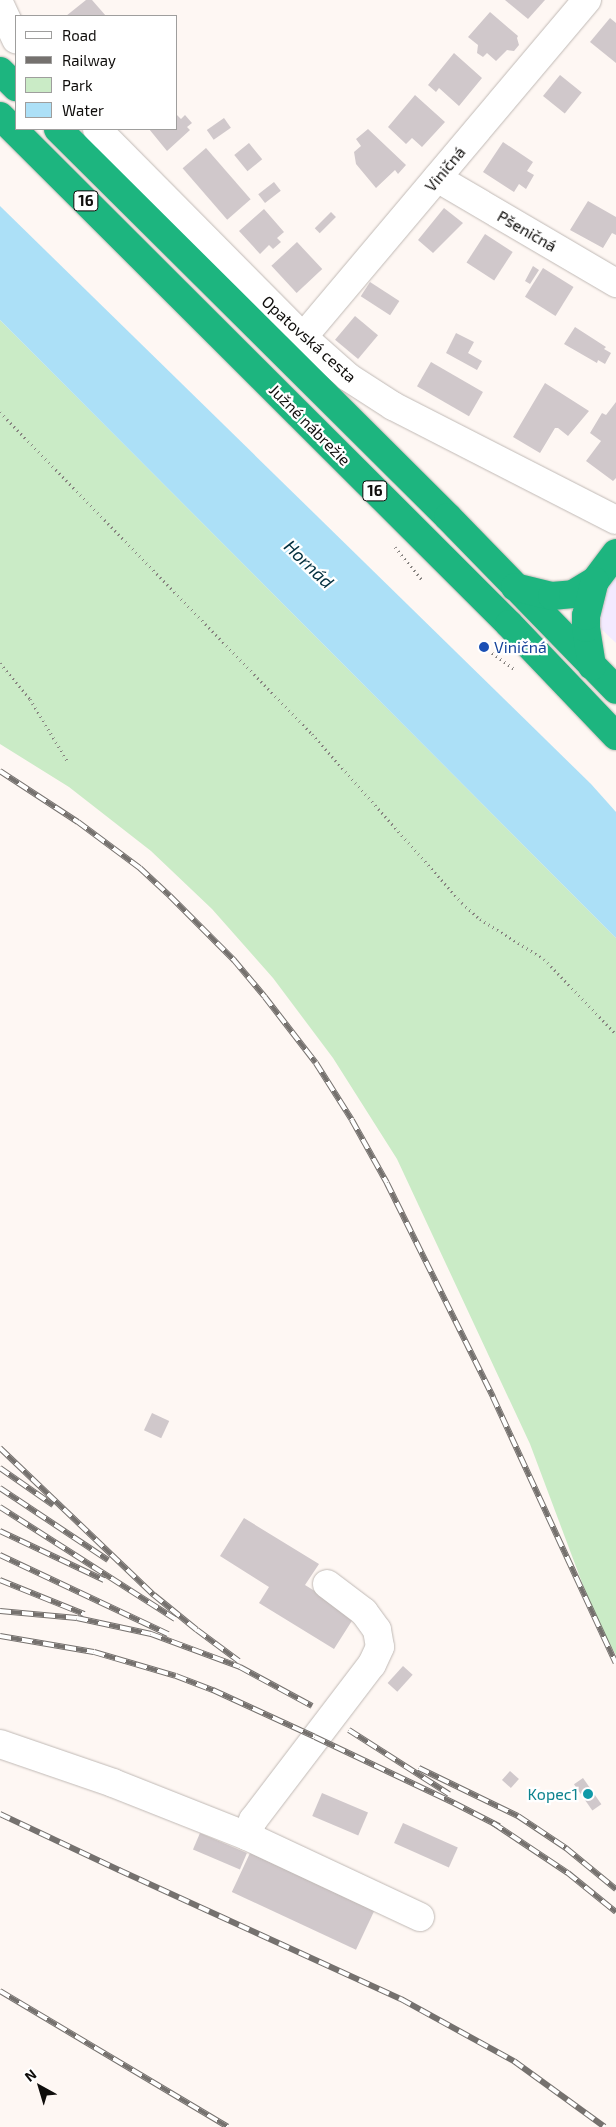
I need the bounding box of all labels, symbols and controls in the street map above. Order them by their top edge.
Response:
legend [15,15,178,130]
text: Road [62,26,97,44]
text: Railway [62,51,116,69]
text: Park [62,76,93,94]
text: Water [62,101,104,119]
street label: Viničná [421,143,469,195]
road number: 16 [72,188,100,214]
street label: Pšeničná [494,206,560,256]
street label: Opatovská cesta [258,292,360,386]
street label: Južné nábrežie [265,380,355,470]
road number: 16 [361,478,389,504]
water label: Hornád [280,535,338,593]
place label: Viničná [494,637,547,657]
marker: Viničná [478,641,490,653]
place label: Kopec1 [528,1784,578,1804]
marker: Kopec1 [582,1788,594,1800]
north arrow [15,2062,65,2112]
text: N [21,2065,40,2085]

